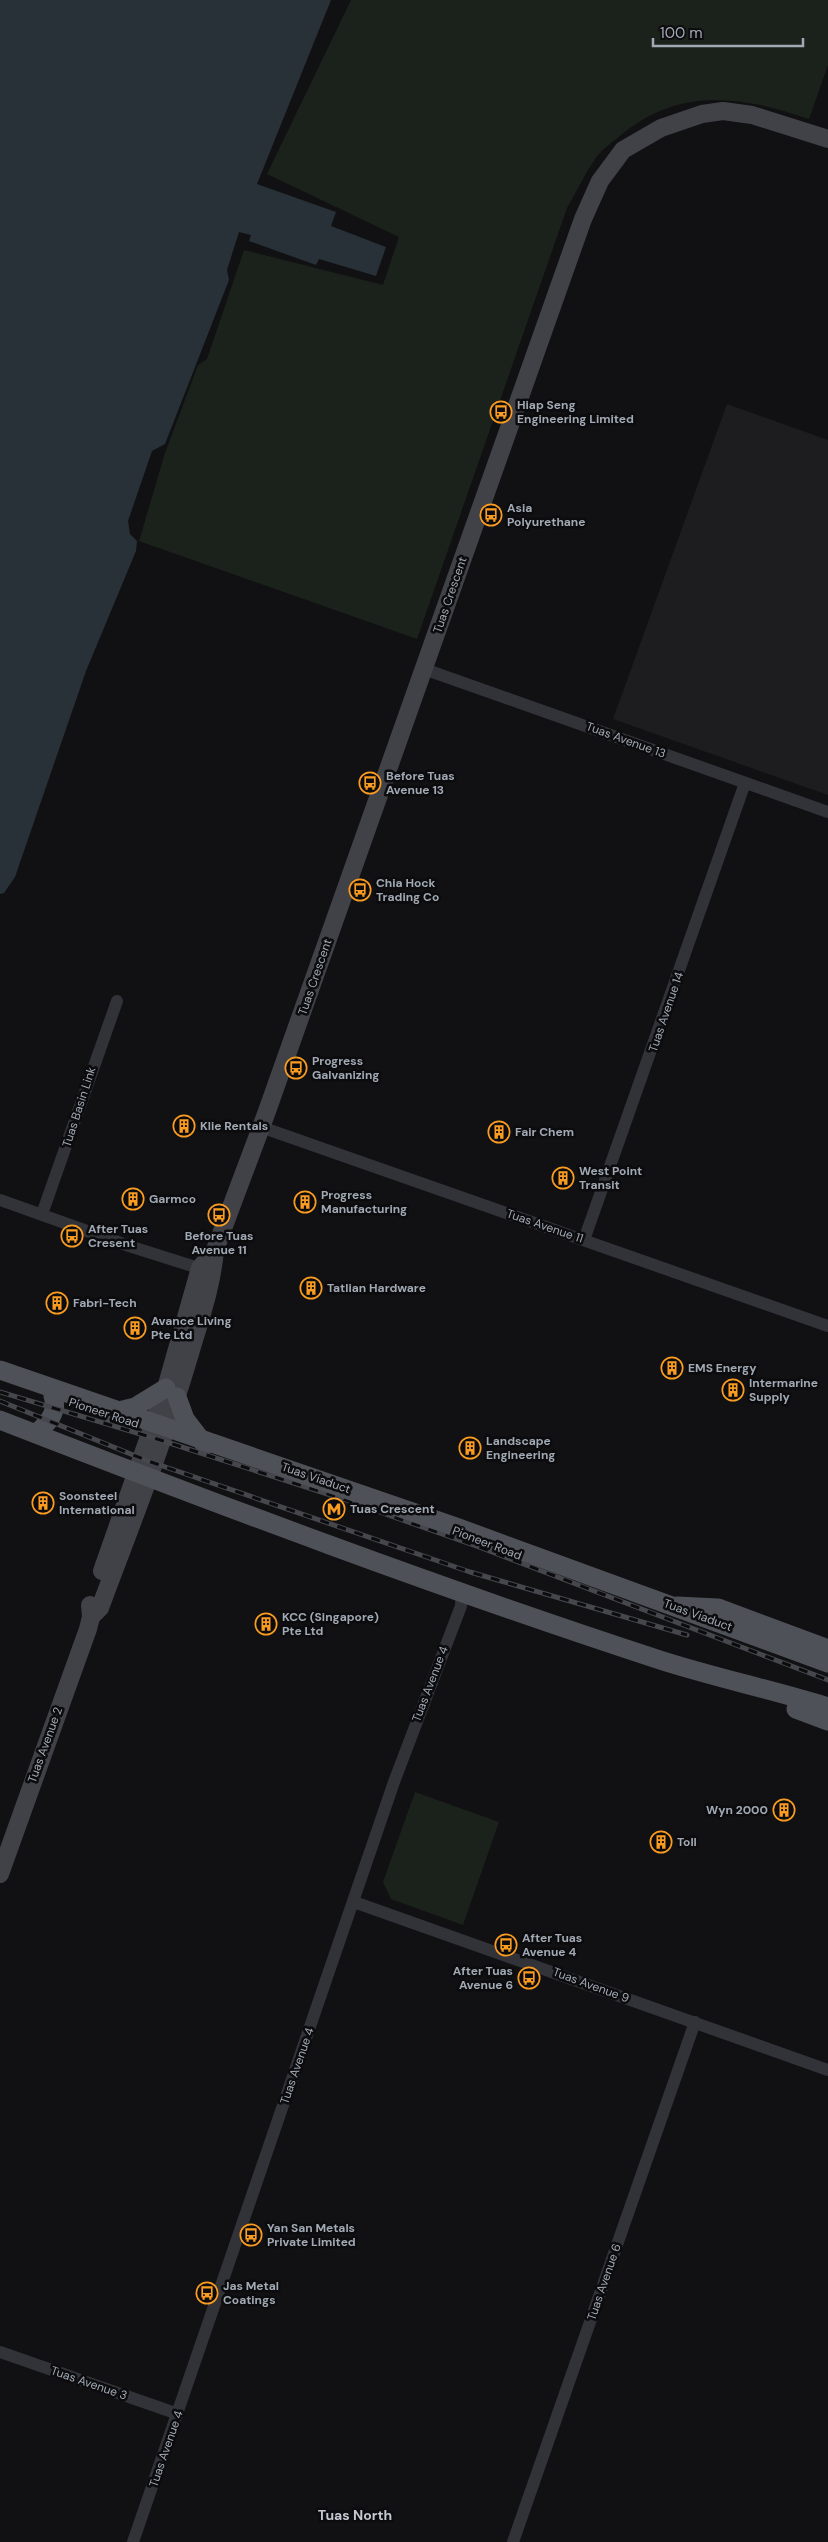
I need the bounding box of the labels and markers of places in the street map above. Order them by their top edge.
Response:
place label: Hiap Seng Engineering Limited [517,397,634,427]
bus stop icon: Hiap Seng Engineering Limited [489,400,513,424]
place label: Asia Polyurethane [507,500,585,530]
bus stop icon: Asia Polyurethane [479,503,503,527]
place label: Before Tuas Avenue 13 [386,768,455,798]
bus stop icon: Before Tuas Avenue 13 [358,771,382,795]
place label: Chia Hock Trading Co [376,875,439,905]
bus stop icon: Chia Hock Trading Co [348,878,372,902]
place label: Progress Galvanizing [312,1053,379,1083]
bus stop icon: Progress Galvanizing [284,1056,308,1080]
building icon: Klie Rentals [172,1114,196,1138]
place label: Klie Rentals [200,1118,268,1134]
building icon: Fair Chem [487,1120,511,1144]
place label: Fair Chem [515,1124,574,1140]
place label: West Point Transit [579,1163,642,1193]
building icon: West Point Transit [551,1166,575,1190]
building icon: Garmco [121,1187,145,1211]
place label: Progress Manufacturing [321,1187,407,1217]
building icon: Progress Manufacturing [293,1190,317,1214]
place label: Garmco [149,1191,196,1207]
bus stop icon: Before Tuas Avenue 11 [207,1203,231,1227]
place label: After Tuas Cresent [88,1221,148,1251]
bus stop icon: After Tuas Cresent [60,1224,84,1248]
place label: Before Tuas Avenue 11 [185,1228,253,1258]
building icon: Tatlian Hardware [299,1276,323,1300]
place label: Tatlian Hardware [327,1280,426,1296]
building icon: Fabri-Tech [45,1291,69,1315]
place label: Fabri-Tech [73,1295,137,1311]
place label: Avance Living Pte Ltd [151,1313,232,1343]
building icon: Avance Living Pte Ltd [123,1316,147,1340]
building icon: EMS Energy [660,1356,684,1380]
place label: EMS Energy [688,1360,757,1376]
place label: Intermarine Supply [749,1375,818,1405]
building icon: Intermarine Supply [721,1378,745,1402]
place label: Landscape Engineering [486,1433,555,1463]
building icon: Landscape Engineering [458,1436,482,1460]
place label: Soonsteel International [59,1488,135,1518]
building icon: Soonsteel International [31,1491,55,1515]
metro station icon: Tuas Crescent [322,1497,346,1521]
place label: Tuas Crescent [350,1501,435,1517]
place label: KCC (Singapore) Pte Ltd [282,1609,379,1639]
building icon: KCC (Singapore) Pte Ltd [254,1612,278,1636]
building icon: Wyn 2000 [772,1798,796,1822]
place label: Wyn 2000 [706,1802,768,1818]
building icon: Toll [649,1830,673,1854]
place label: Toll [677,1834,697,1850]
place label: After Tuas Avenue 4 [522,1930,582,1960]
bus stop icon: After Tuas Avenue 4 [494,1933,518,1957]
place label: After Tuas Avenue 6 [453,1963,513,1993]
bus stop icon: After Tuas Avenue 6 [517,1966,541,1990]
place label: Yan San Metals Private Limited [267,2220,356,2250]
bus stop icon: Yan San Metals Private Limited [239,2223,263,2247]
place label: Jas Metal Coatings [223,2278,279,2308]
bus stop icon: Jas Metal Coatings [195,2281,219,2305]

